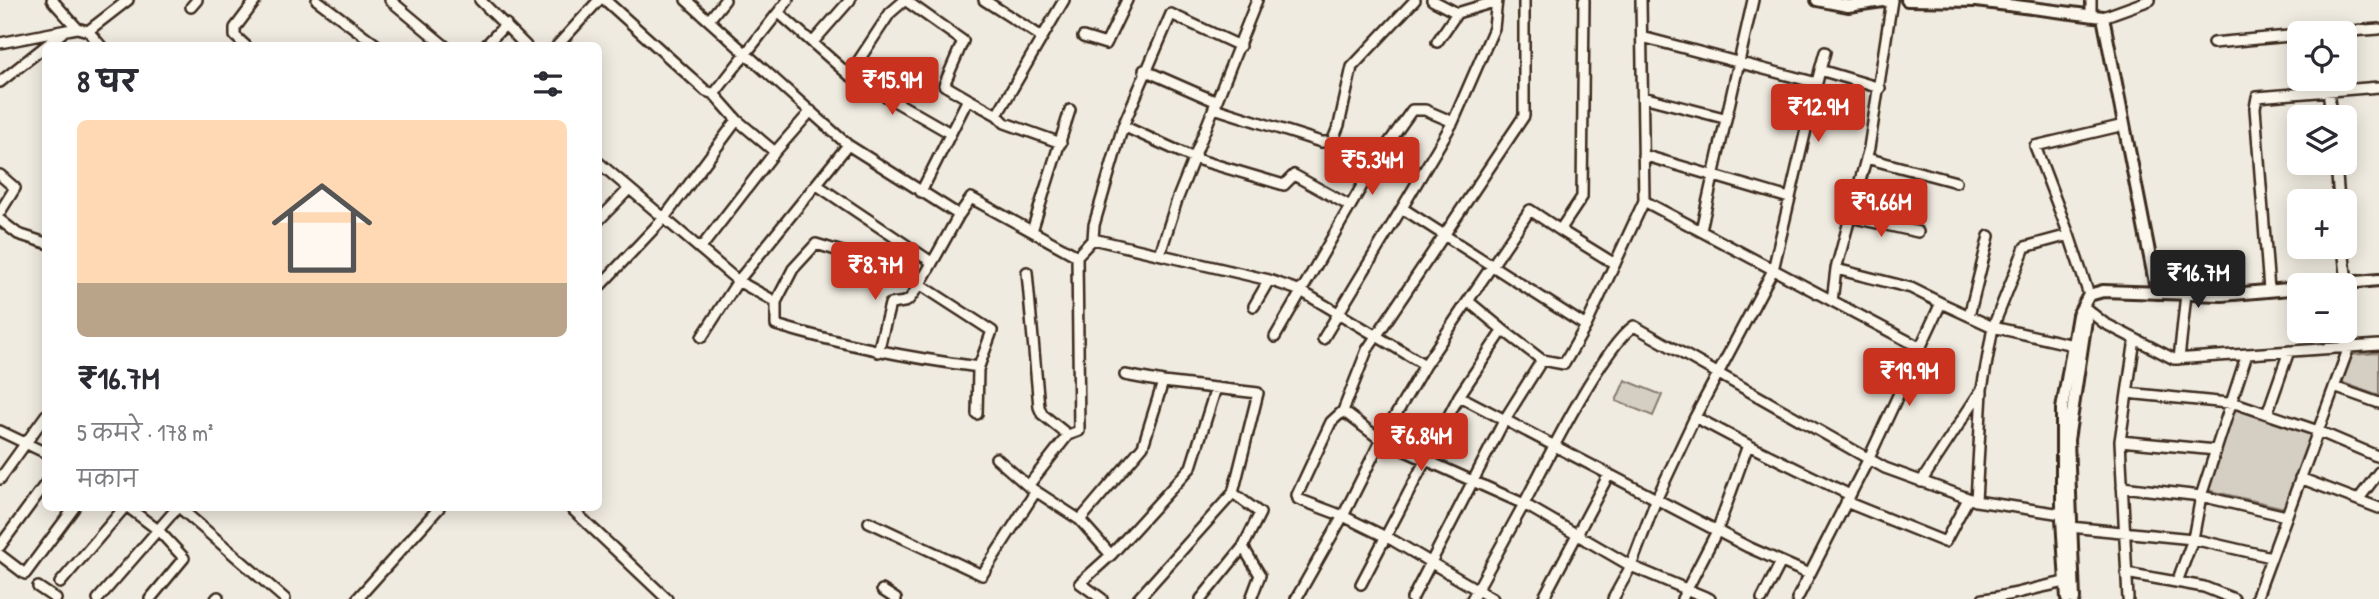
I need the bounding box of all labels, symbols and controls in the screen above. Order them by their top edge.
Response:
map controls [2287,21,2357,343]
button: locate [2287,21,2357,91]
pin: ₹15.9M [835,58,949,117]
text: 8 घर [77,61,137,101]
text: ₹15.9M [862,64,922,95]
icon: filters [529,65,567,103]
pin: ₹12.9M [1761,85,1875,144]
text: ₹12.9M [1787,91,1849,122]
button: layers [2287,105,2357,175]
pin: ₹5.34M [1315,138,1429,197]
text: ₹5.34M [1340,144,1404,175]
icon: home [259,165,385,291]
pin: ₹9.66M [1824,180,1938,239]
text: ₹9.66M [1850,186,1912,217]
button: + [2287,189,2357,259]
pin: ₹8.7M [826,243,924,302]
text: ₹8.7M [847,249,903,280]
pin: ₹16.7M [2141,250,2255,310]
text: ₹16.7M [2166,257,2230,288]
button: − [2287,273,2357,343]
pin: ₹19.9M [1852,348,1966,408]
text: ₹19.9M [1879,355,1939,386]
text: ₹16.7M [77,358,160,398]
pin: ₹6.84M [1364,414,1478,473]
text: 5 कमरे · 178 m² [77,417,213,448]
text: ₹6.84M [1390,420,1452,451]
text: मकान [77,463,138,494]

